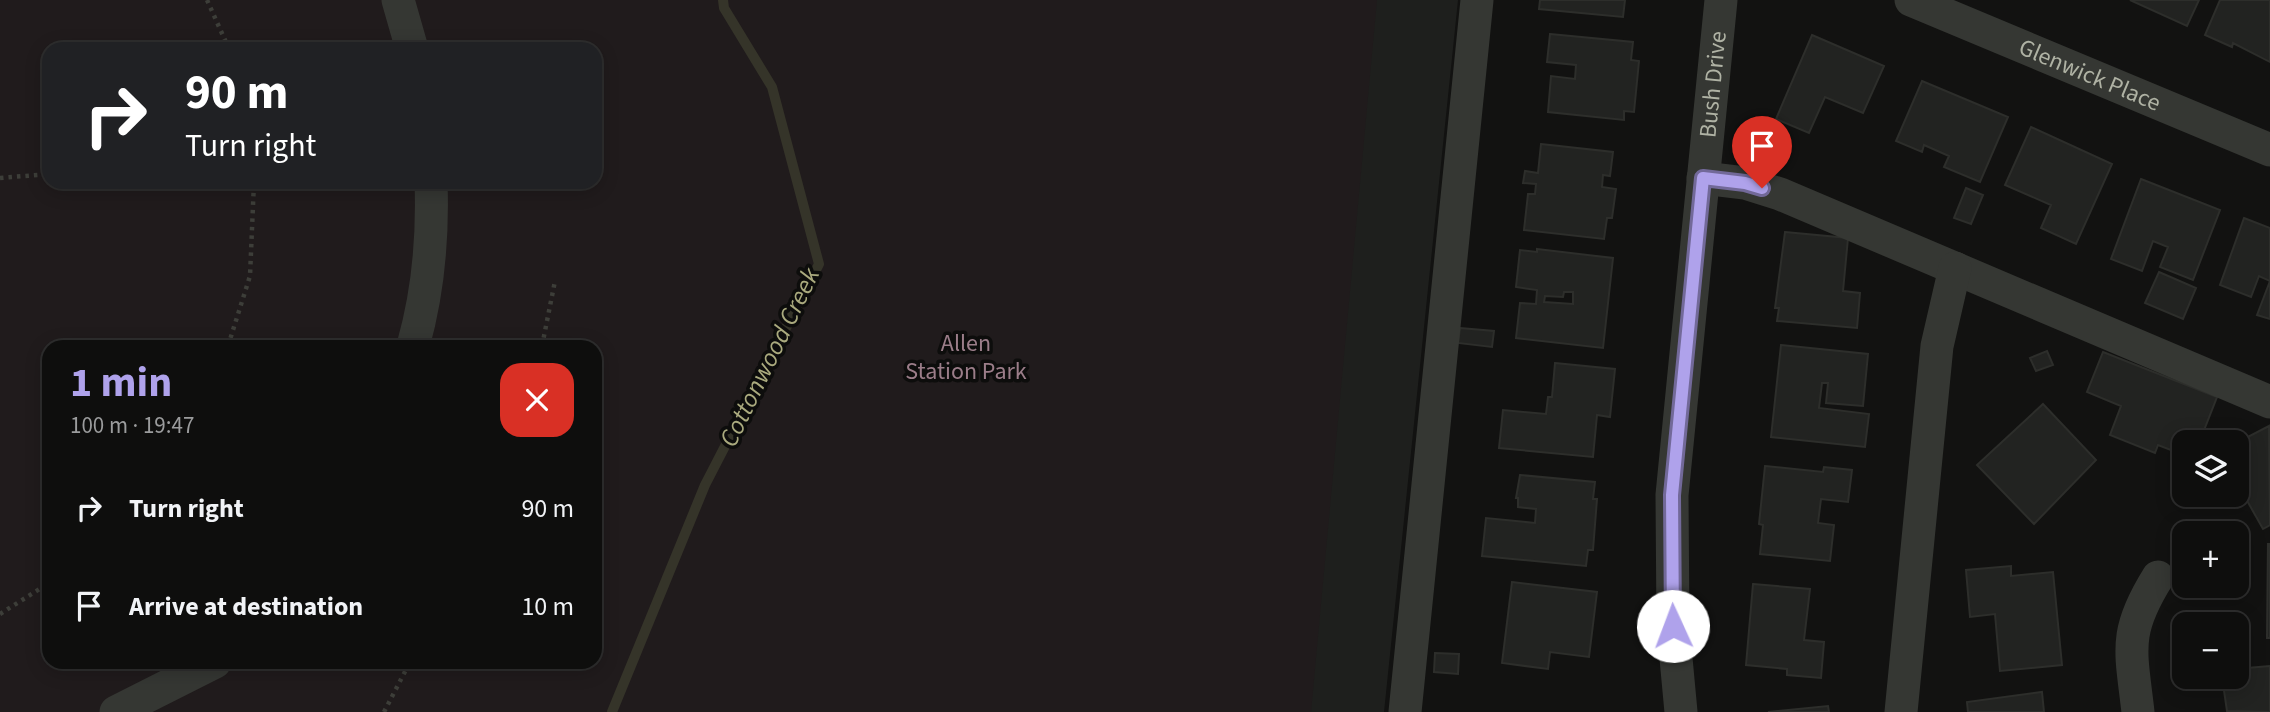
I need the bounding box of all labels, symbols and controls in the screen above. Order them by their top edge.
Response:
street label: Bush Drive [1690,29,1736,139]
street label: Glenwick Place [2013,30,2166,121]
text: 90 m [185,58,289,128]
icon: right [70,70,161,161]
pin [1732,116,1792,188]
text: Turn right [185,123,316,169]
icon: arrive [1743,127,1781,165]
water label: Cottonwood Creek [710,261,829,453]
park label: Allen Station Park [905,326,1027,389]
text: 1 min [70,353,172,413]
button: close [500,363,574,437]
text: 100 m · 19:47 [70,409,194,442]
map controls [2172,430,2249,689]
button: layers [2172,430,2249,507]
icon: right [70,489,108,527]
text: Turn right [129,490,244,527]
text: 90 m [521,490,574,527]
button: + [2172,521,2249,598]
icon: arrive [70,587,108,625]
text: Arrive at destination [129,588,363,625]
text: 10 m [521,588,574,625]
position arrow [1636,589,1710,663]
button: − [2172,612,2249,689]

